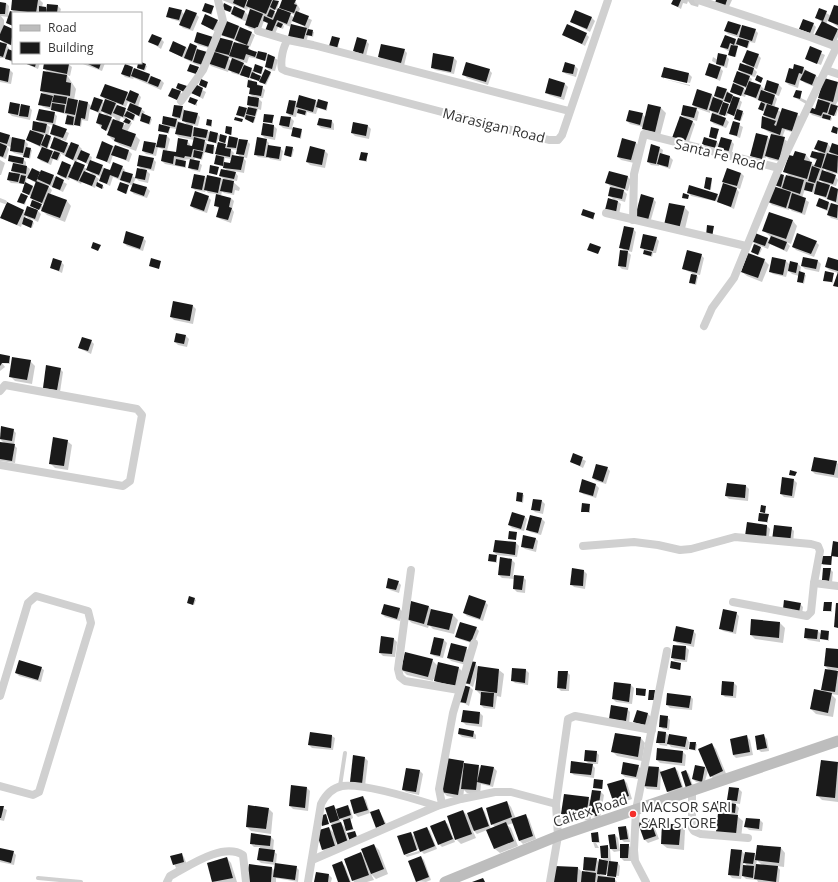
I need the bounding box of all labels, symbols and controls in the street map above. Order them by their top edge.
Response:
legend [12,12,142,64]
text: Road [48,19,77,36]
text: Building [48,39,94,56]
street label: Marasigan Road [441,103,547,147]
street label: Santa Fe Road [673,134,767,174]
street label: Caltex Road [550,789,630,831]
place label: MACSOR SARI SARI STORE [641,797,731,832]
marker: MACSOR SARI SARI STORE [628,809,638,819]

